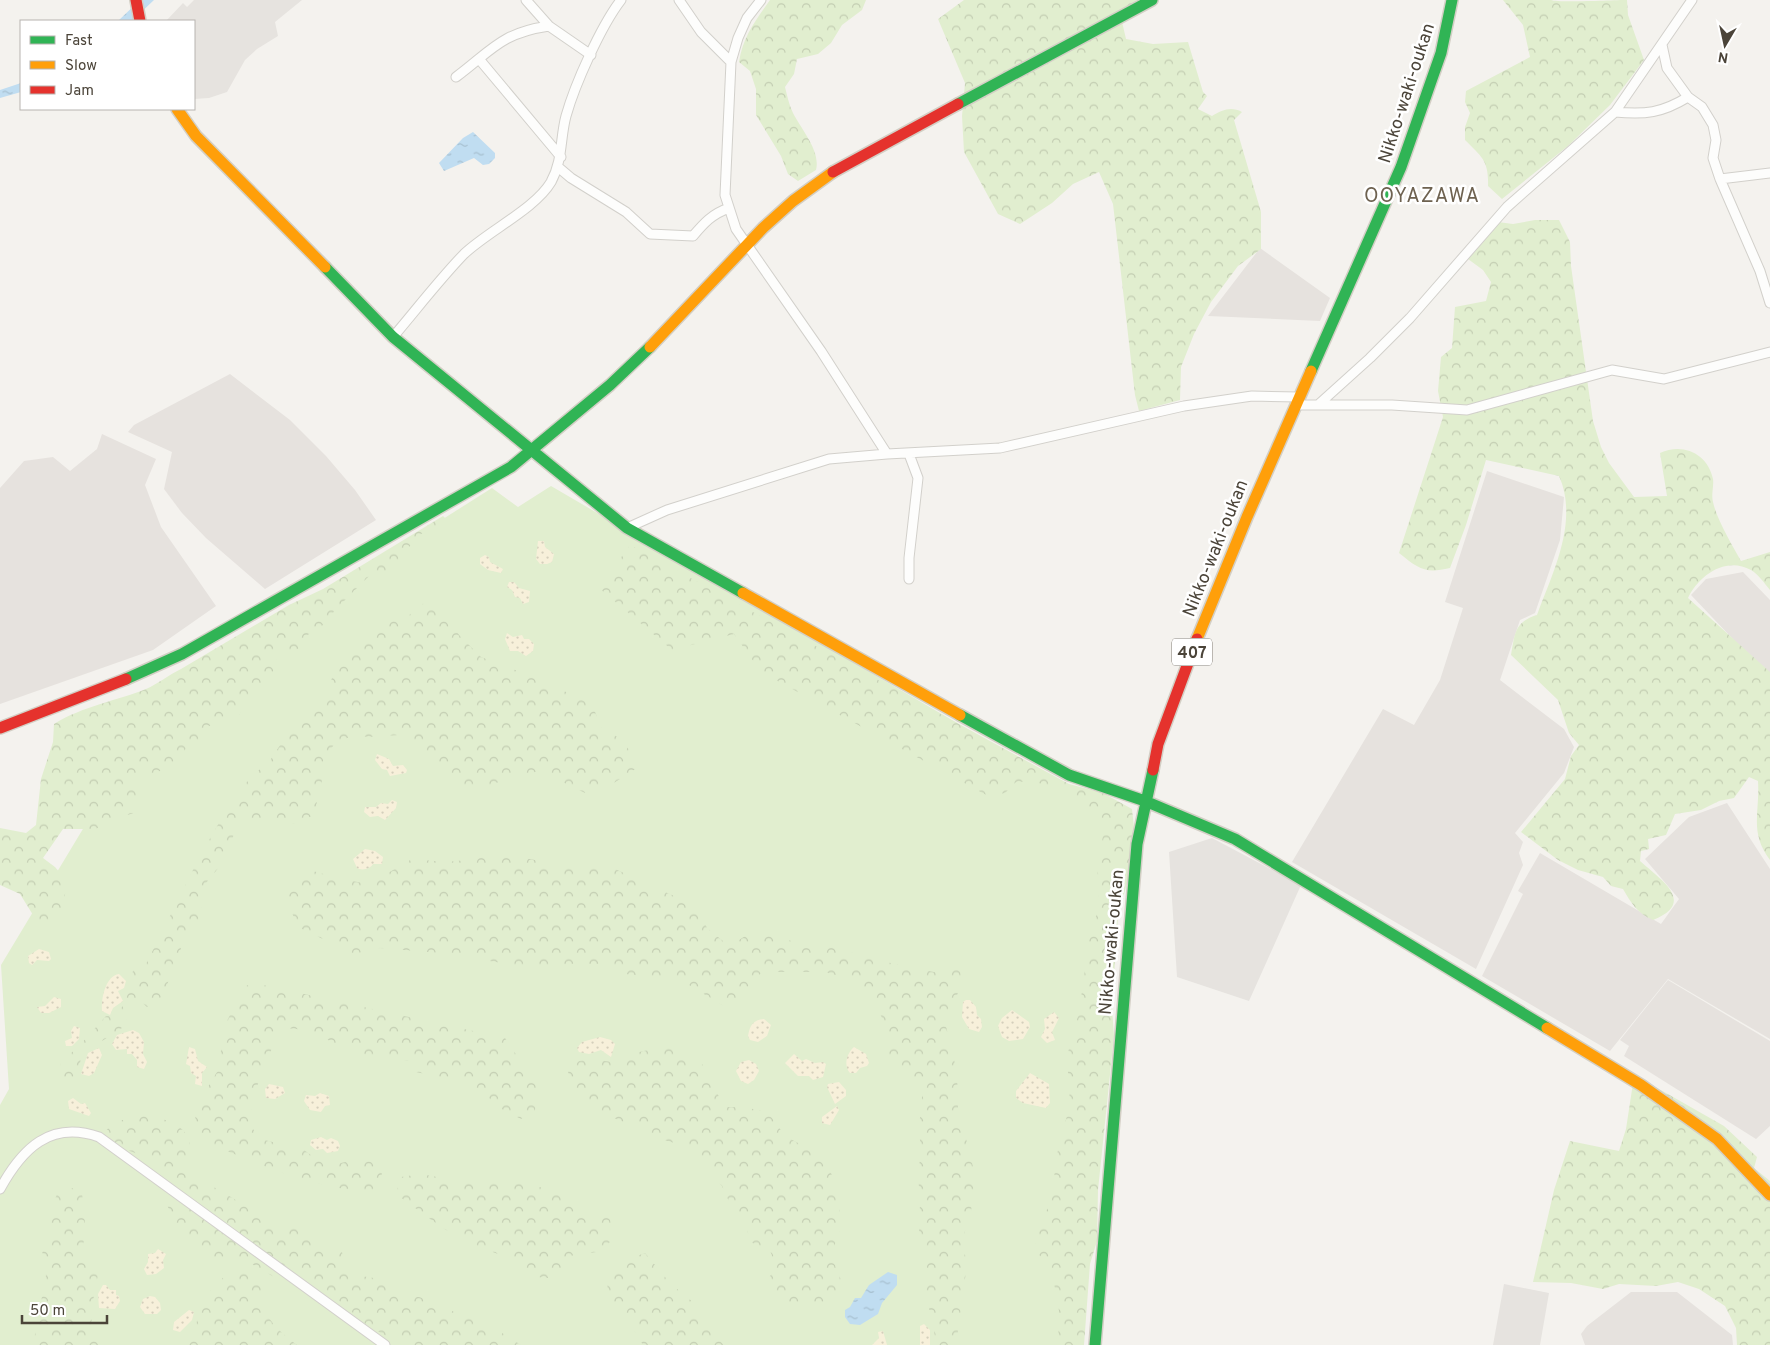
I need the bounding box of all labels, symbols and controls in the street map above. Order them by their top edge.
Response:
legend [20,20,195,110]
street label: Nikko-waki-oukan [1374,20,1441,166]
north arrow [1700,20,1750,70]
text: Fast [65,32,93,51]
text: N [1717,47,1730,66]
text: Slow [65,57,97,76]
text: Jam [65,82,94,101]
district label: OOYAZAWA [1364,184,1480,210]
street label: Nikko-waki-oukan [1178,477,1254,621]
road number: 407 [1172,638,1212,666]
street label: Nikko-waki-oukan [1095,868,1130,1016]
scale bar [22,1292,108,1324]
text: 50 m [30,1302,65,1321]

